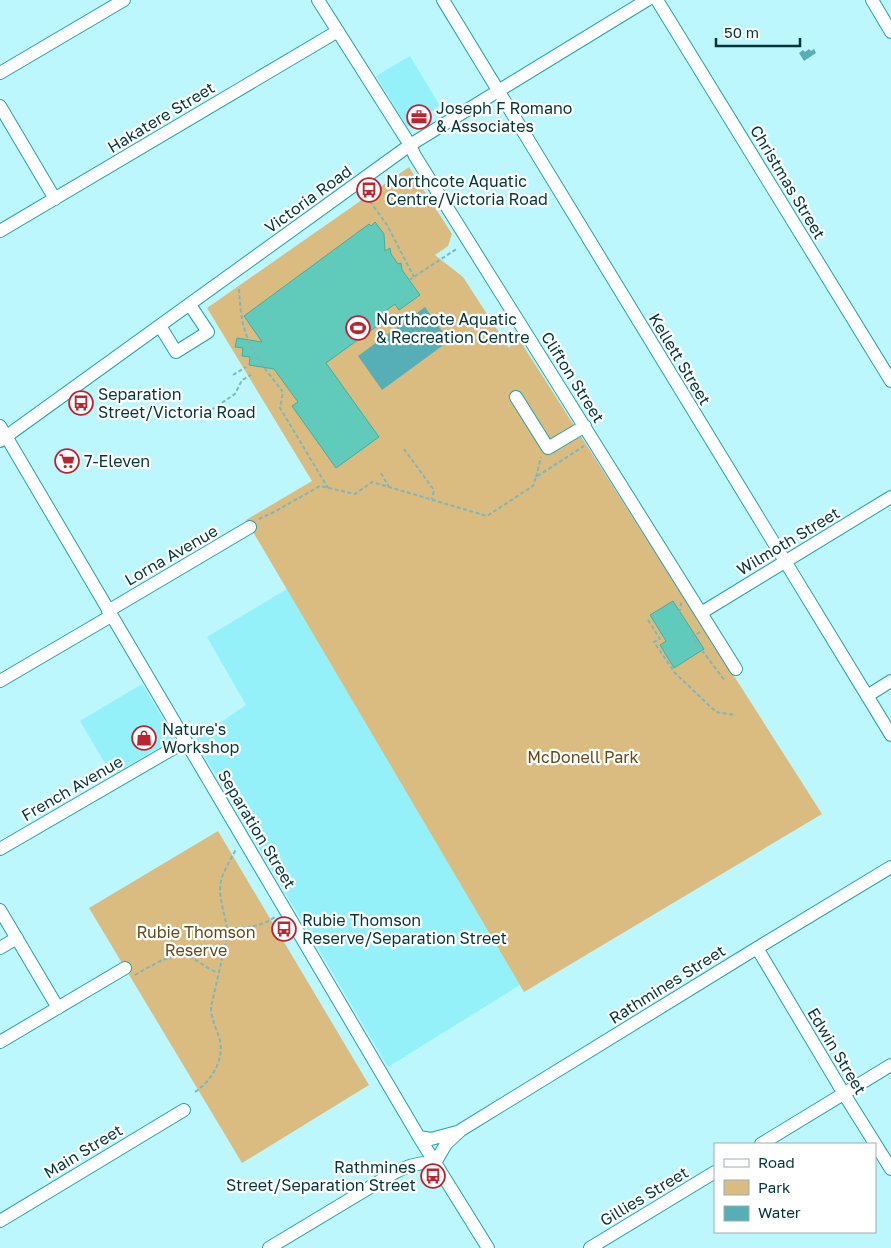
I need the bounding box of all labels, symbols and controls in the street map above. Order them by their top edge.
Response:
scale bar [716,15,800,47]
text: 50 m [724,23,759,41]
street label: Hakatere Street [104,77,218,157]
place label: Joseph F Romano & Associates [436,98,572,136]
office icon: Joseph F Romano & Associates [406,104,432,130]
street label: Christmas Street [746,121,830,243]
street label: Victoria Road [261,161,355,237]
place label: Northcote Aquatic Centre/Victoria Road [386,171,548,209]
bus stop icon: Northcote Aquatic Centre/Victoria Road [356,177,382,203]
place label: Northcote Aquatic & Recreation Centre [376,309,529,347]
street label: Kellett Street [645,310,715,408]
sports icon: Northcote Aquatic & Recreation Centre [345,315,371,341]
street label: Clifton Street [537,328,609,426]
place label: Separation Street/Victoria Road [98,384,256,422]
bus stop icon: Separation Street/Victoria Road [68,390,94,416]
supermarket icon: 7-Eleven [54,448,80,474]
place label: 7-Eleven [84,451,150,471]
street label: Wilmoth Street [733,503,843,579]
street label: Lorna Avenue [121,520,221,590]
place label: Nature's Workshop [162,719,240,757]
shop icon: Nature's Workshop [131,725,157,751]
park label: McDonell Park [527,747,639,767]
street label: French Avenue [18,751,126,825]
street label: Separation Street [214,766,300,892]
place label: Rubie Thomson Reserve/Separation Street [302,910,507,948]
bus stop icon: Rubie Thomson Reserve/Separation Street [271,916,297,942]
park label: Rubie Thomson Reserve [136,922,256,960]
street label: Rathmines Street [605,940,729,1028]
street label: Edwin Street [803,1004,871,1098]
street label: Main Street [40,1120,126,1182]
legend [714,1143,876,1233]
text: Road [758,1153,795,1171]
place label: Rathmines Street/Separation Street [226,1157,416,1195]
street label: Gillies Street [596,1162,692,1230]
bus stop icon: Rathmines Street/Separation Street [420,1163,446,1189]
text: Park [758,1178,791,1196]
text: Water [758,1203,801,1221]

